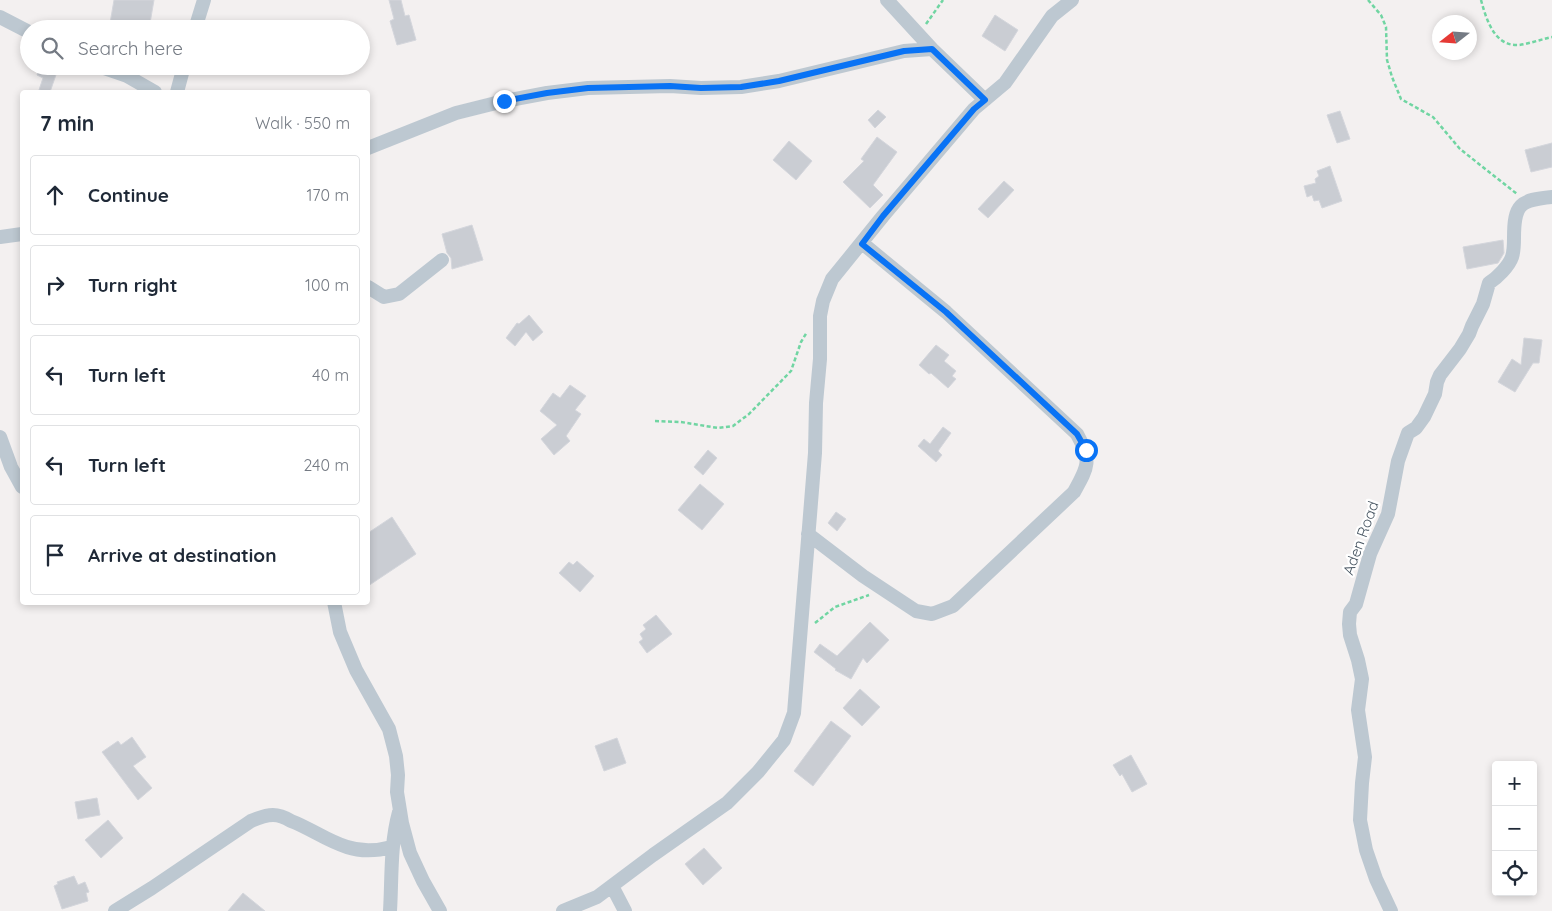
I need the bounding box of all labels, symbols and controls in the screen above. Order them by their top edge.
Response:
north arrow [1432,15,1477,60]
search box [20,20,370,75]
icon: search [38,34,66,62]
text: Search here [78,36,183,60]
route end [493,90,516,113]
text: 7 min [40,110,94,136]
text: Walk · 550 m [255,113,350,133]
icon: ahead [41,181,69,209]
text: Continue [88,183,169,207]
text: 170 m [306,185,349,205]
icon: right [41,271,69,299]
text: Turn right [88,273,177,297]
text: 100 m [305,275,349,295]
icon: left [41,361,69,389]
text: Turn left [88,363,166,387]
text: 40 m [312,365,349,385]
route start [1075,439,1098,462]
icon: left [41,451,69,479]
text: Turn left [88,453,166,477]
text: 240 m [303,455,349,475]
street label: Aden Road [1338,498,1383,577]
icon: arrive [41,541,69,569]
text: Arrive at destination [88,543,277,567]
map controls [1492,761,1537,896]
button: + [1492,761,1537,806]
button: − [1492,806,1537,851]
button: locate [1492,851,1537,896]

